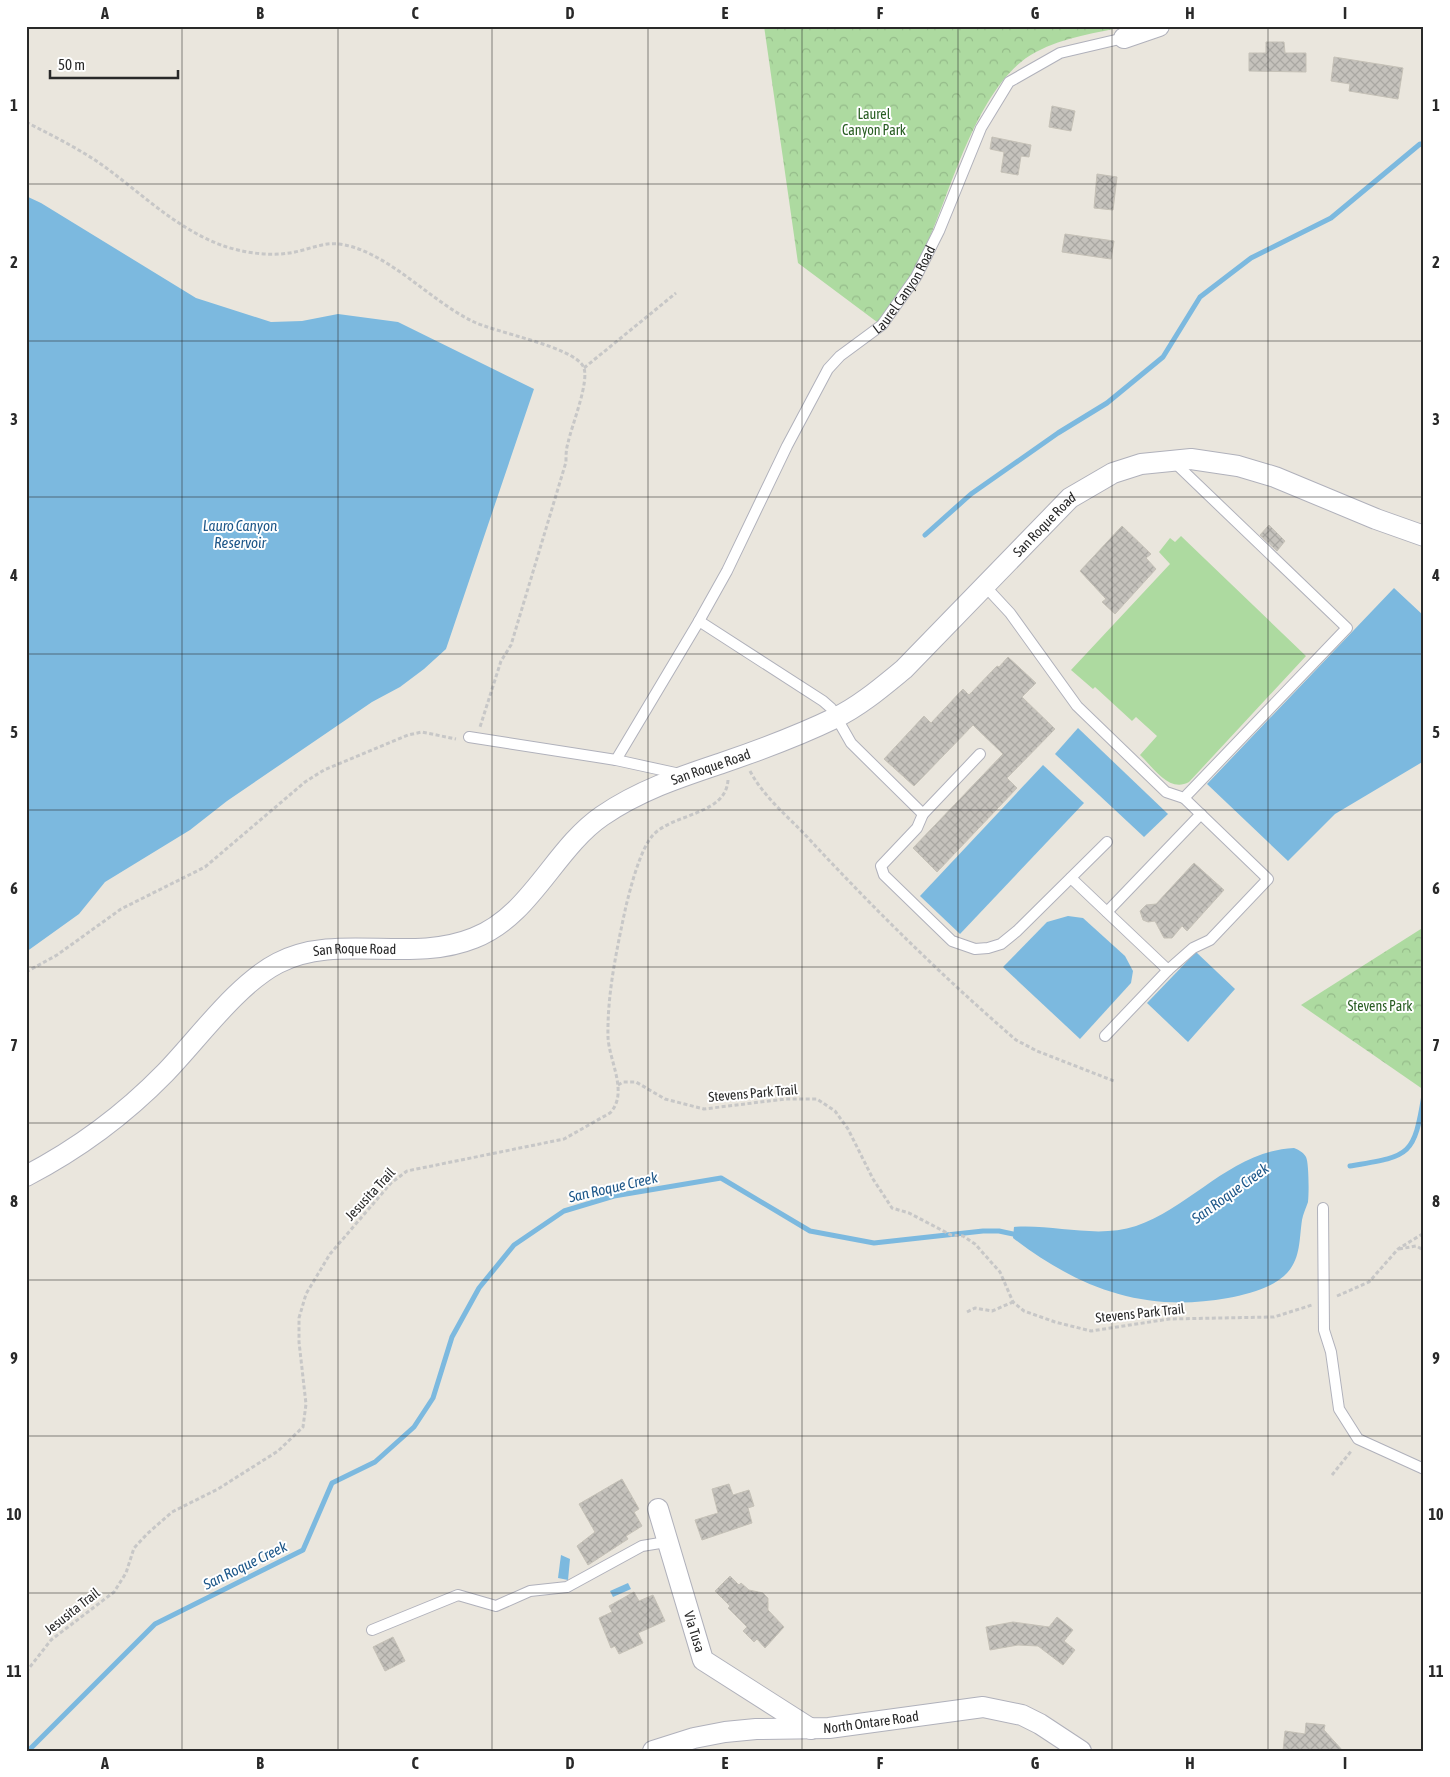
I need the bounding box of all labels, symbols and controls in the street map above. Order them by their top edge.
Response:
text: A [100,4,109,22]
text: B [256,4,264,22]
text: C [411,4,419,22]
text: D [566,4,575,22]
text: E [722,4,729,22]
text: F [877,4,884,22]
text: G [1031,4,1040,22]
text: H [1185,4,1195,22]
text: I [1343,4,1347,22]
scale bar [50,48,178,80]
text: 50 m [58,56,85,73]
text: 1 [10,96,18,114]
text: 1 [1432,96,1440,114]
park label: Laurel Canyon Park [842,106,906,138]
street label: Laurel Canyon Road [870,243,938,337]
text: 2 [10,253,18,271]
text: 2 [1432,253,1440,271]
text: 3 [10,410,18,428]
text: 3 [1432,410,1440,428]
street label: San Roque Road [1010,489,1078,560]
water label: Lauro Canyon Reservoir [203,517,277,551]
text: 4 [9,566,18,584]
text: 4 [1431,566,1440,584]
text: 5 [10,723,18,741]
text: 5 [1432,723,1440,741]
street label: San Roque Road [669,746,753,788]
text: 6 [10,879,18,897]
text: 6 [1432,879,1440,897]
street label: San Roque Road [312,940,396,959]
park label: Stevens Park [1347,998,1413,1014]
text: 7 [10,1036,18,1054]
text: 7 [1432,1036,1440,1054]
street label: Stevens Park Trail [708,1081,799,1105]
water label: San Roque Creek [1187,1159,1272,1227]
street label: Jesusita Trail [342,1164,398,1224]
water label: San Roque Creek [566,1168,660,1206]
text: 8 [10,1192,18,1210]
text: 8 [1432,1192,1440,1210]
street label: Stevens Park Trail [1095,1300,1186,1326]
text: 9 [10,1349,18,1367]
text: 9 [1432,1349,1440,1367]
text: 10 [6,1505,22,1523]
text: 10 [1428,1505,1444,1523]
water label: San Roque Creek [199,1537,290,1593]
street label: Jesusita Trail [41,1584,103,1638]
street label: Via Tusa [681,1609,708,1654]
text: 11 [6,1662,22,1680]
text: 11 [1428,1662,1444,1680]
street label: North Ontare Road [823,1708,920,1736]
text: A [100,1754,109,1772]
text: B [256,1754,264,1772]
text: C [411,1754,419,1772]
text: D [566,1754,575,1772]
text: E [722,1754,729,1772]
text: F [877,1754,884,1772]
text: G [1031,1754,1040,1772]
text: H [1185,1754,1195,1772]
text: I [1343,1754,1347,1772]

